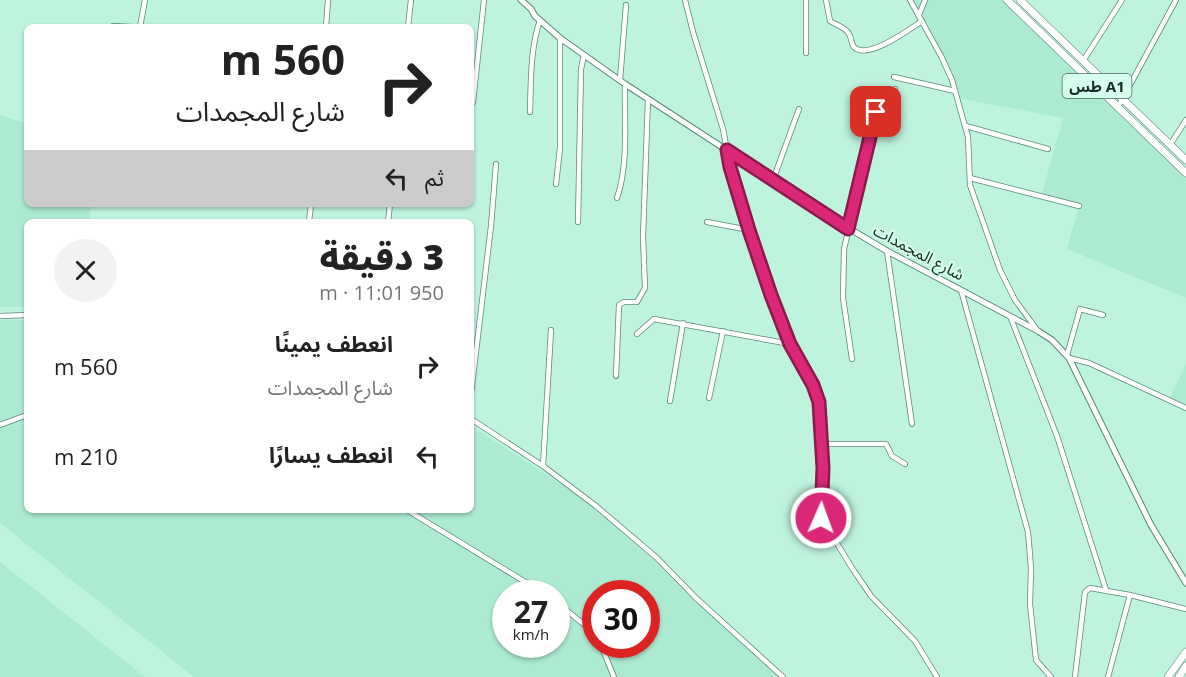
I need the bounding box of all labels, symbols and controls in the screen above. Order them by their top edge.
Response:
text: 560 m [221,30,345,87]
icon: right [366,48,444,126]
road number: طس A1 [1062,74,1132,98]
pin [850,86,901,137]
text: شارع المجمدات [176,92,345,129]
icon: arrive [859,95,892,128]
icon: left [380,162,413,195]
text: ثم [425,162,444,192]
street label: شارع المجمدات [869,219,968,287]
text: 3 دقيقة [320,232,444,281]
button: close [54,239,117,302]
text: 950 m · 11:01 [319,279,444,306]
text: انعطف يمينًا [275,328,393,358]
icon: right [411,350,444,383]
text: 560 m [54,351,118,381]
text: شارع المجمدات [268,374,393,401]
text: انعطف يسارًا [269,439,393,469]
icon: left [411,440,444,473]
text: 210 m [54,441,118,471]
position arrow [789,486,853,550]
speed limit sign: 30 [582,580,660,658]
text: 27 [514,591,548,632]
text: km/h [513,624,549,644]

